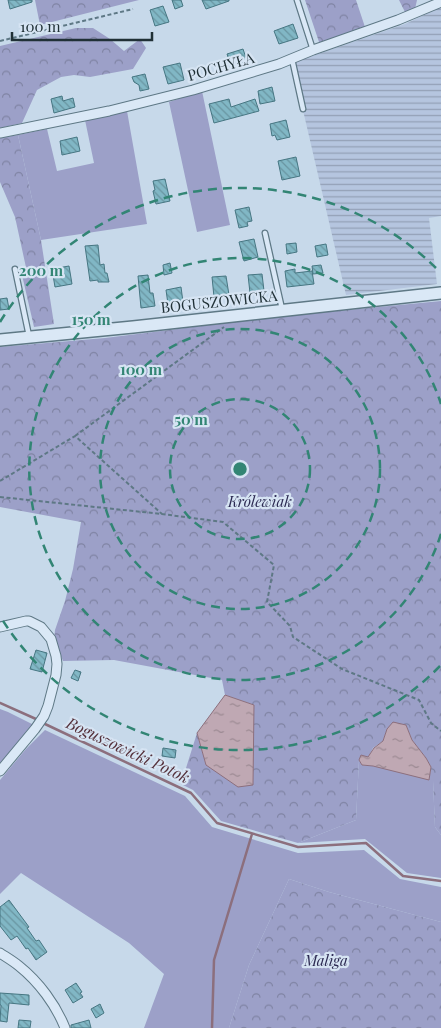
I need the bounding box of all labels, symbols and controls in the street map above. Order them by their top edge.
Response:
scale bar [12,10,152,42]
text: 100 m [20,16,61,36]
street label: POCHYŁA [185,47,257,85]
text: 200 m [19,260,64,280]
street label: BOGUSZOWICKA [159,285,279,317]
text: 150 m [71,309,111,329]
text: 100 m [120,359,163,379]
text: 50 m [174,409,208,429]
centre of rings [231,460,249,478]
park label: Królewiak [227,491,292,511]
water label: Boguszowicki Potok [62,711,193,787]
park label: Maliga [303,950,348,970]

